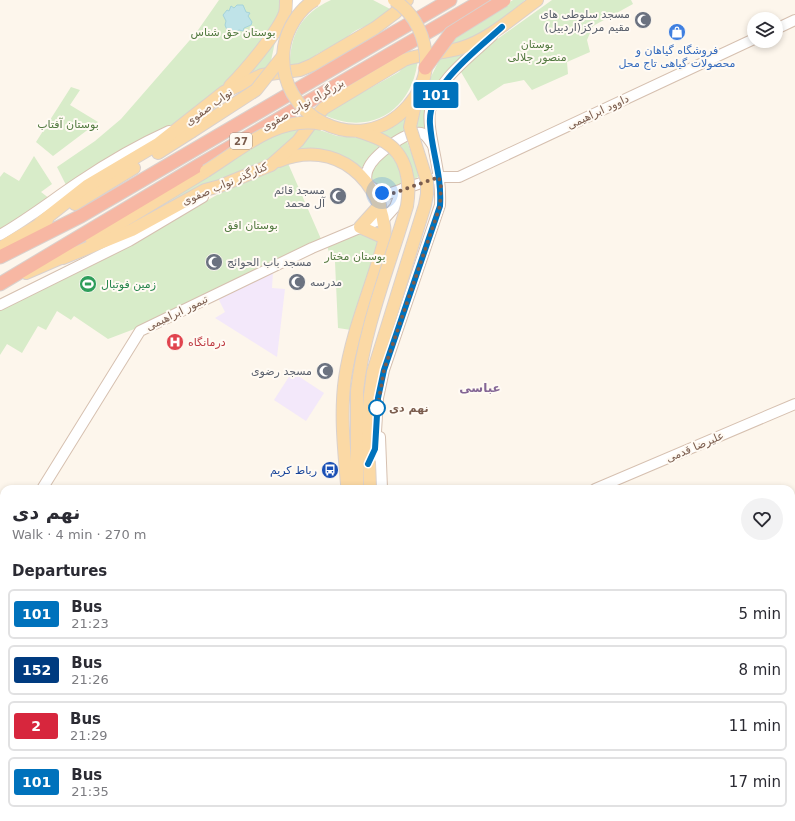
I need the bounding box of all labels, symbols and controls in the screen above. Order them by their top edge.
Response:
place label: مسجد سلوطی های مقیم مرکز(اردبیل) [540,8,630,34]
mosque icon: مسجد سلوطی های مقیم مرکز(اردبیل) [633,10,653,30]
map controls [747,12,783,48]
button: layers [747,12,783,48]
shop icon: فروشگاه گیاهان و محصولات گیاهی تاج محل [667,22,687,42]
park label: بوستان حق شناس [191,26,276,40]
park label: بوستان منصور جلالی [507,38,567,64]
place label: فروشگاه گیاهان و محصولات گیاهی تاج محل [618,44,736,70]
street label: بزرگراه نواب صفوی [260,76,346,134]
line badge: 101 [413,82,459,108]
street label: نواب صفوی [183,86,235,128]
text: 101 [421,87,451,103]
street label: داوود ابراهیمی [565,92,631,132]
park label: بوستان آفتاب [37,117,99,131]
road number: 27 [230,133,252,149]
street label: کنارگذر نواب صفوی [180,160,271,208]
your location [372,183,392,203]
place label: مسجد قائم آل محمد [274,184,326,210]
mosque icon: مسجد قائم آل محمد [328,186,348,206]
park label: بوستان افق [224,219,278,233]
park label: بوستان مختار [323,250,386,263]
mosque icon: مسجد باب الحوائج [204,252,224,272]
place label: مسجد باب الحوائج [227,256,312,269]
mosque icon: مدرسه [287,272,307,292]
sports icon: زمین فوتبال [78,274,98,294]
place label: مدرسه [310,276,342,289]
place label: زمین فوتبال [101,278,156,291]
street label: تیمور ابراهیمی [144,292,210,334]
hospital icon: درمانگاه [165,332,185,352]
place label: درمانگاه [188,336,226,349]
mosque icon: مسجد رضوی [315,361,335,381]
place label: مسجد رضوی [251,365,312,378]
district label: عباسی [459,381,501,395]
marker: نهم دی [368,399,386,417]
place label: نهم دی [389,402,429,415]
street label: علیرضا قدمی [664,429,726,465]
bus stop icon: رباط کریم [320,460,340,480]
place label: رباط کریم [270,464,317,477]
button: heart [741,498,783,540]
text: نهم دی [12,501,80,523]
text: Walk · 4 min · 270 m [12,527,146,542]
text: Departures [12,562,107,580]
text: Bus [71,598,102,616]
text: 5 min [738,605,781,623]
text: 101 [22,606,51,622]
text: 21:23 [71,616,109,631]
text: Bus [71,654,102,672]
text: 8 min [738,661,781,679]
text: 152 [22,662,51,678]
text: 21:26 [71,672,109,687]
text: Bus [70,710,101,728]
text: 11 min [729,717,781,735]
text: 2 [31,718,41,734]
text: 21:29 [70,728,107,743]
text: Bus [71,766,102,784]
text: 17 min [729,773,781,791]
text: 101 [22,774,51,790]
text: 21:35 [71,784,109,799]

